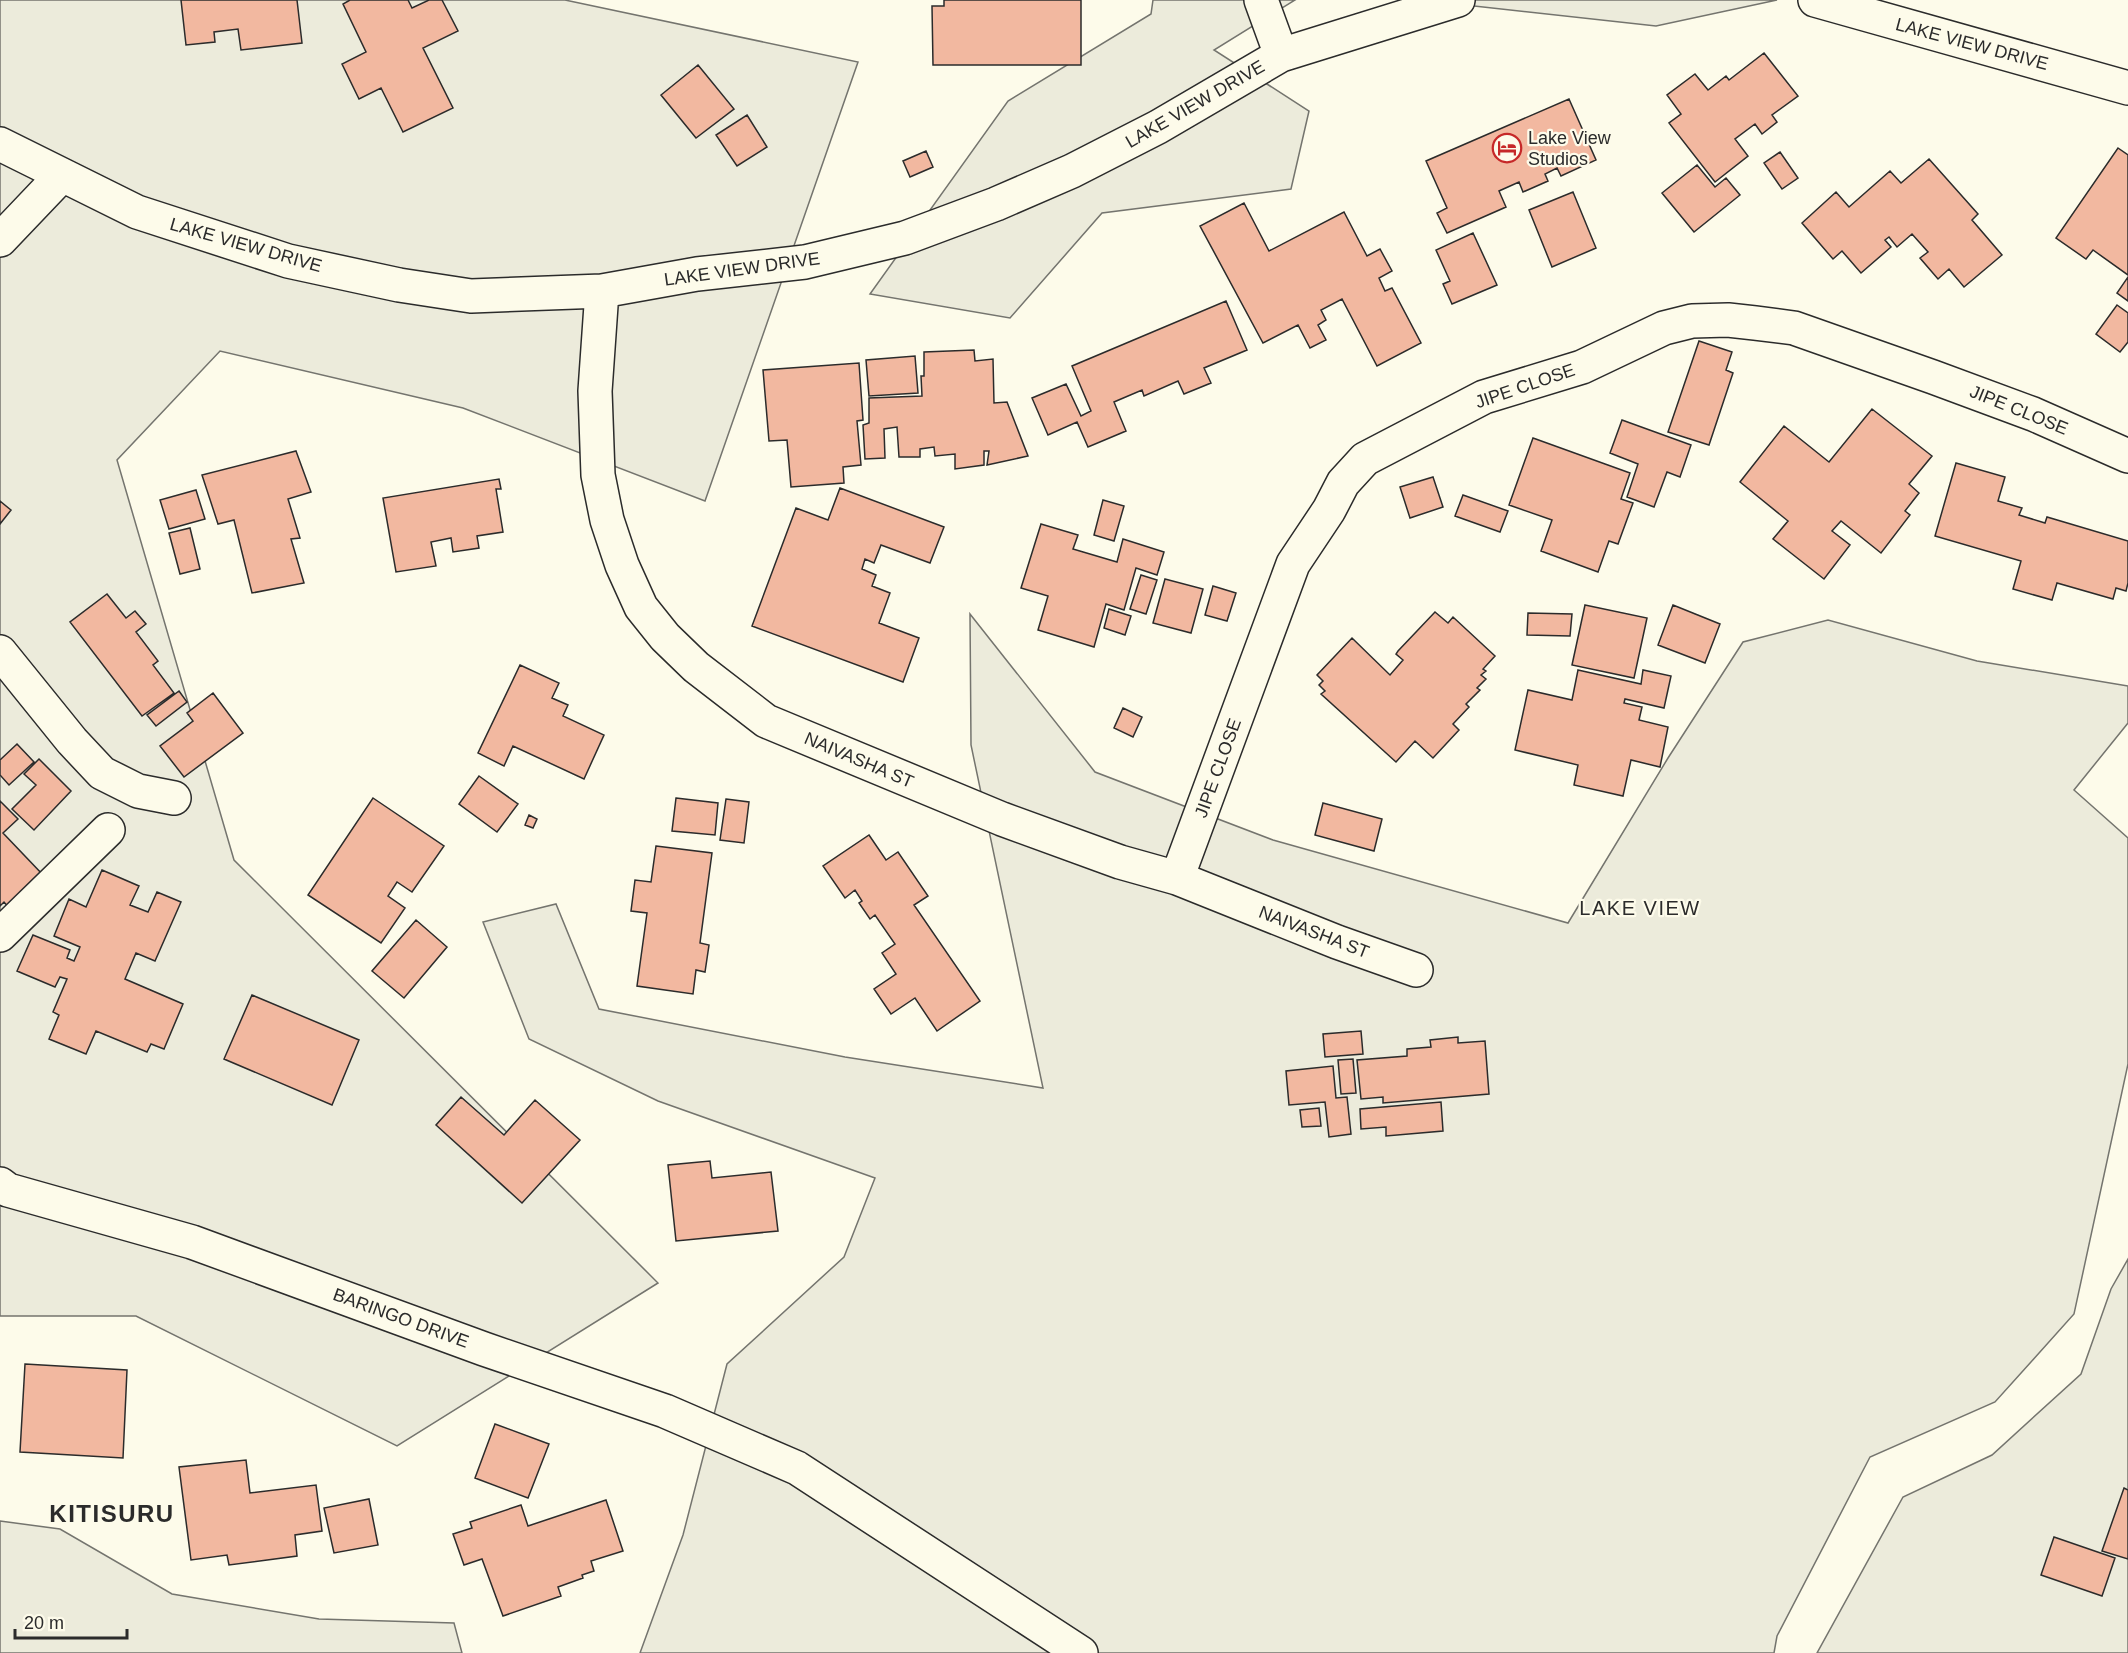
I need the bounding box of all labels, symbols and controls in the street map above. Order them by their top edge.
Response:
street label: LAKE VIEW DRIVE [1894,14,2050,74]
street label: LAKE VIEW DRIVE [1122,56,1268,152]
place label: Lake View Studios [1528,128,1612,169]
hotel icon: Lake View Studios [1491,132,1523,164]
street label: LAKE VIEW DRIVE [168,214,324,276]
street label: LAKE VIEW DRIVE [663,248,821,290]
street label: JIPE CLOSE [1473,360,1577,412]
street label: JIPE CLOSE [1967,381,2071,439]
street label: JIPE CLOSE [1191,716,1245,820]
street label: NAIVASHA ST [801,728,917,792]
district label: LAKE VIEW [1579,897,1701,919]
street label: NAIVASHA ST [1256,902,1372,962]
street label: BARINGO DRIVE [330,1284,472,1352]
district label: KITISURU [49,1500,175,1527]
scale bar [15,1602,128,1640]
text: 20 m [24,1613,64,1633]

